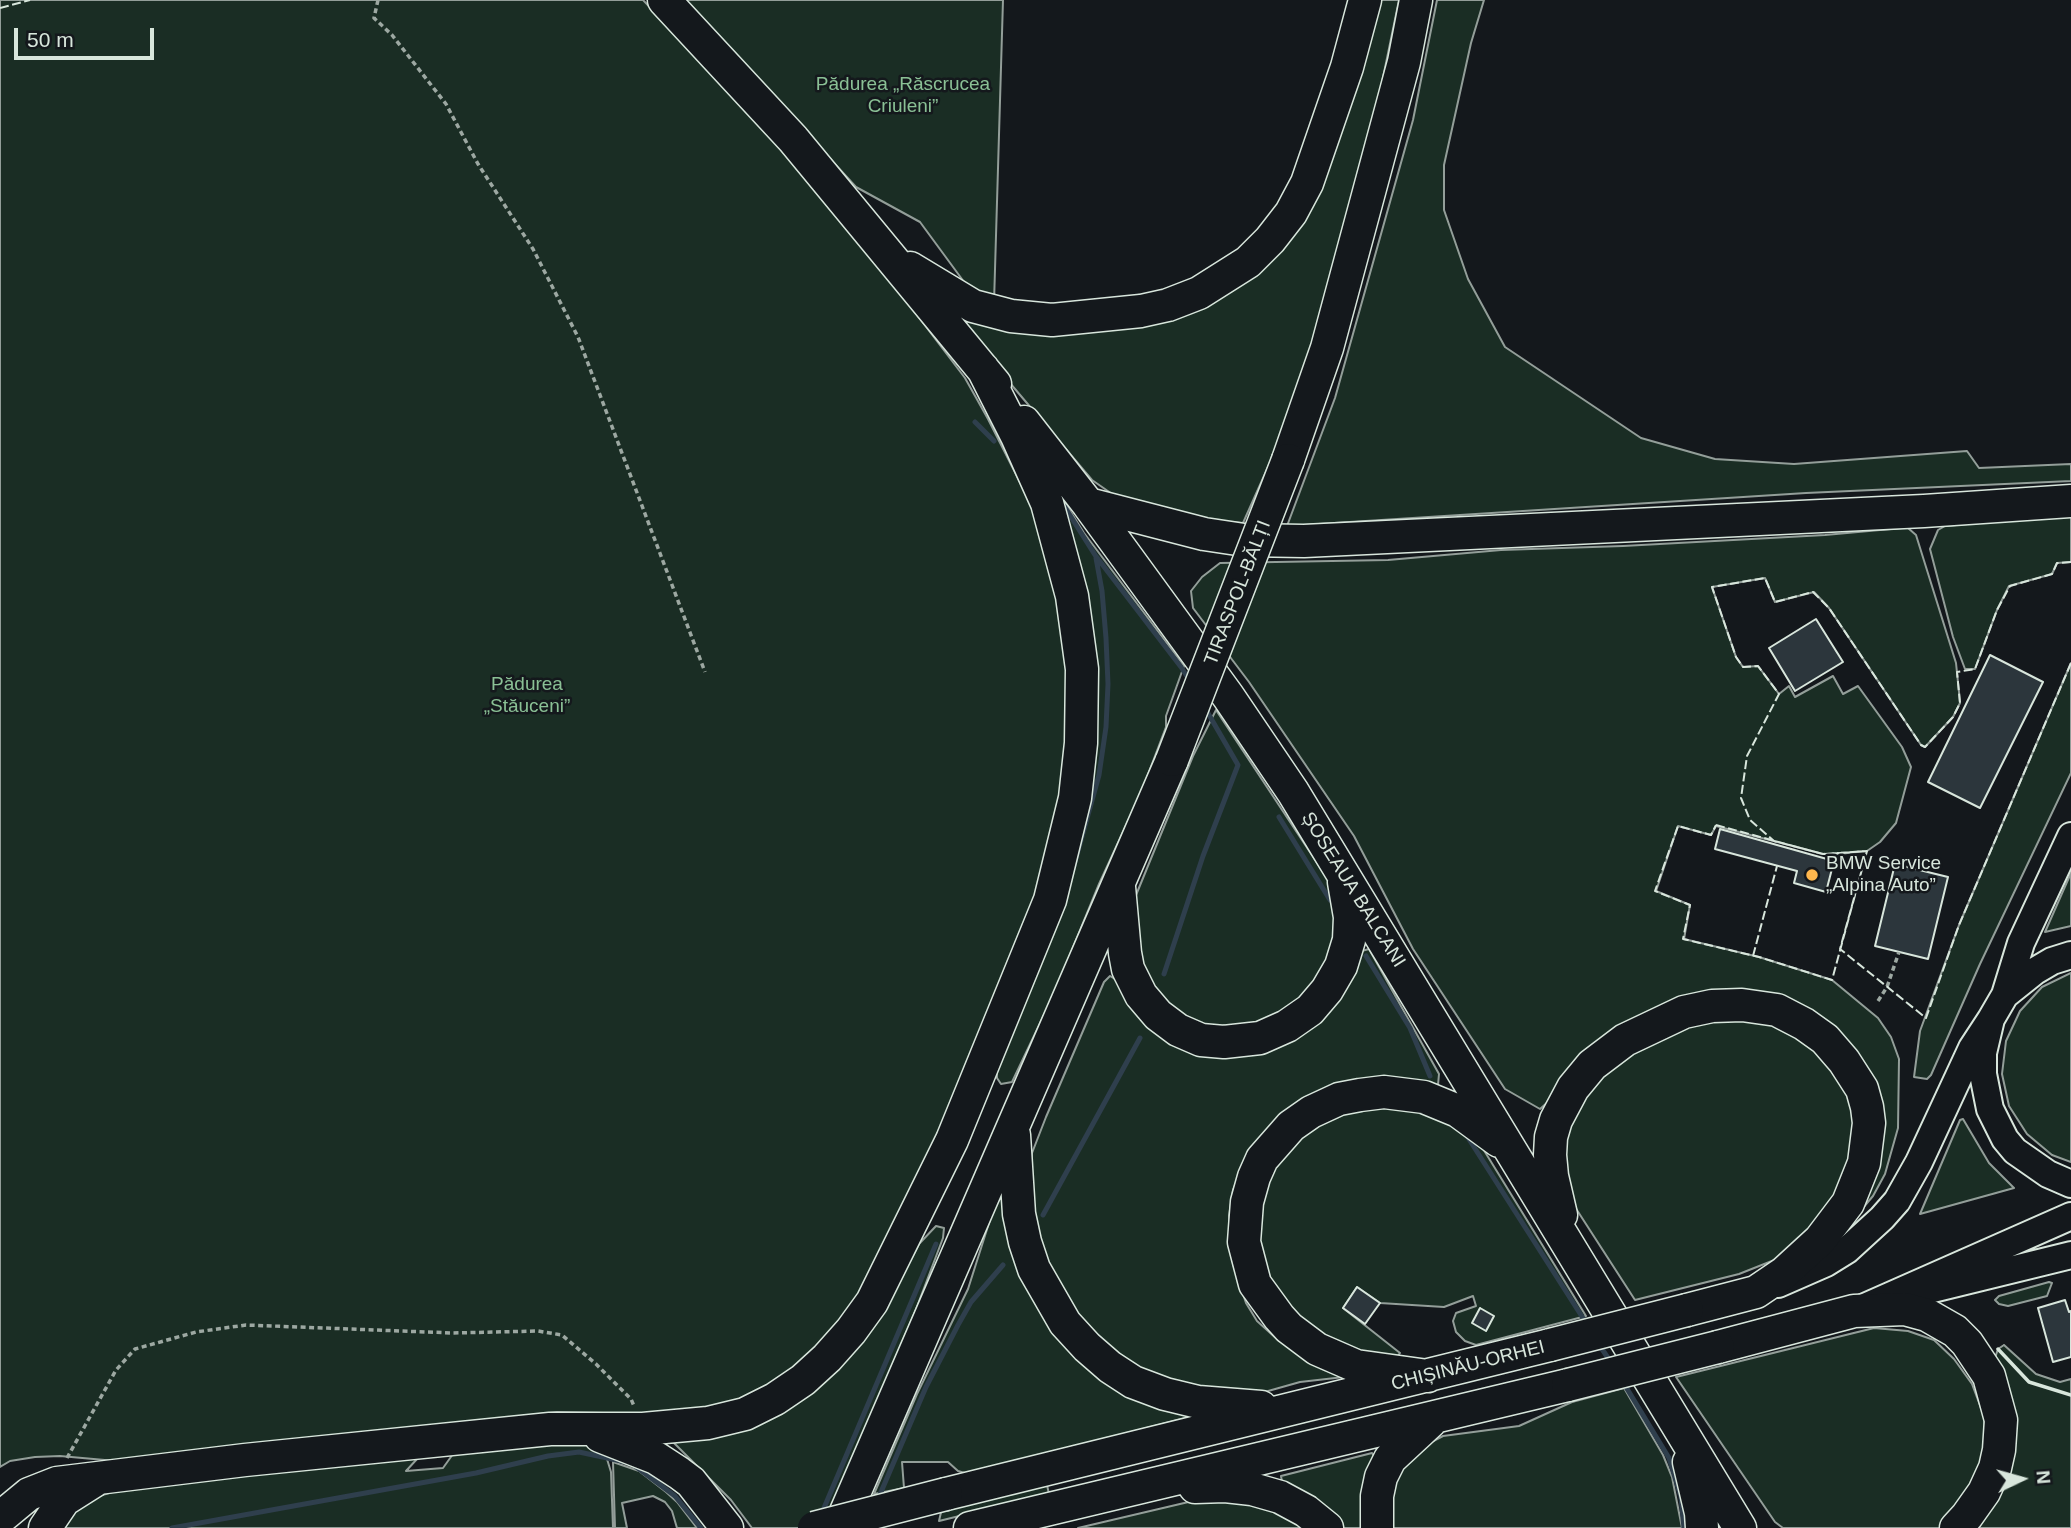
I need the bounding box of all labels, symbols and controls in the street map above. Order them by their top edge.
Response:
scale bar [18,14,158,58]
text: 50 m [27,28,74,51]
park label: Pădurea „Răscrucea Criuleni” [816,74,990,118]
street label: TIRASPOL-BĂLȚI [1200,517,1276,669]
park label: Pădurea „Stăuceni” [484,674,570,718]
street label: ȘOSEAUA BALCANI [1296,808,1410,972]
place label: BMW Service „Alpina Auto” [1826,853,1941,897]
marker: BMW Service „Alpina Auto” [1804,867,1820,883]
street label: CHIȘINĂU-ORHEI [1389,1336,1547,1396]
north arrow [1987,1444,2057,1514]
text: N [2032,1469,2054,1485]

